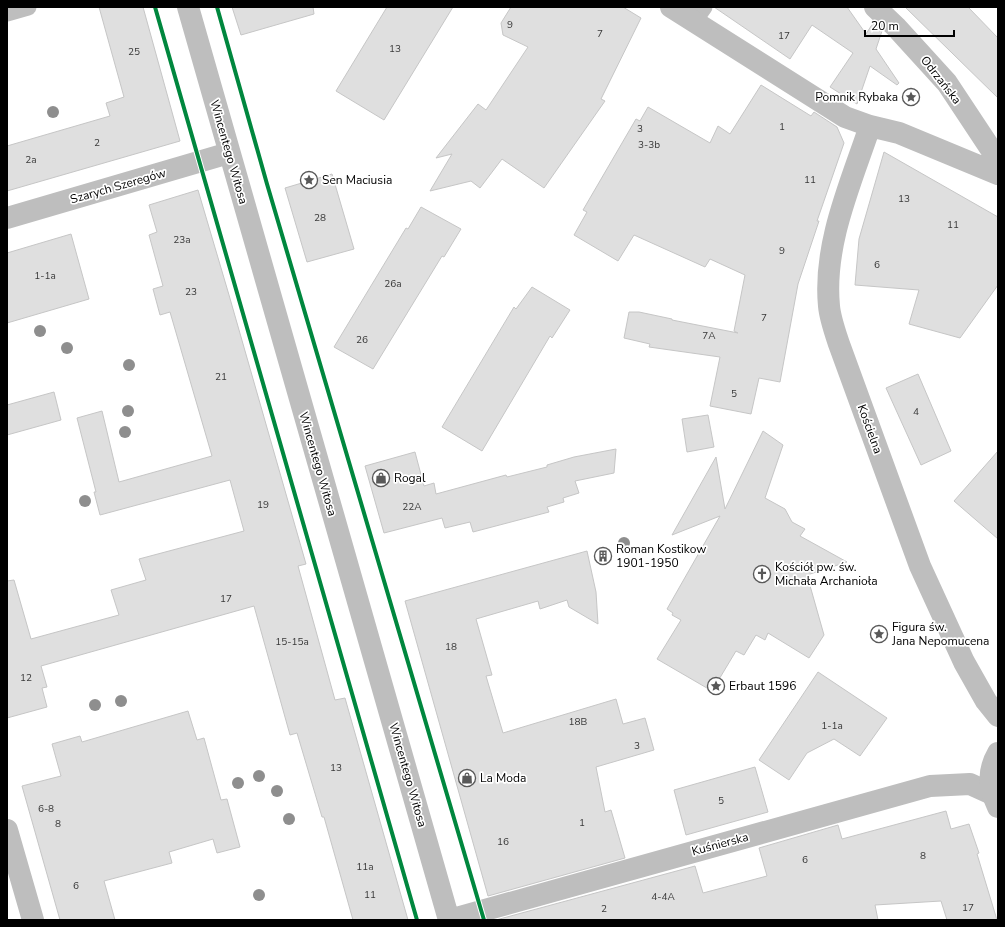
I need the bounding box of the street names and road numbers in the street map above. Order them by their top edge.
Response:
street label: Odrzańska [917,53,965,107]
street label: Wincentego Witosa [206,98,252,206]
street label: Szarych Szeregów [68,165,168,207]
street label: Kościelna [854,402,886,456]
street label: Wincentego Witosa [295,410,341,518]
street label: Wincentego Witosa [385,721,431,829]
street label: Kuśnierska [690,829,750,859]

